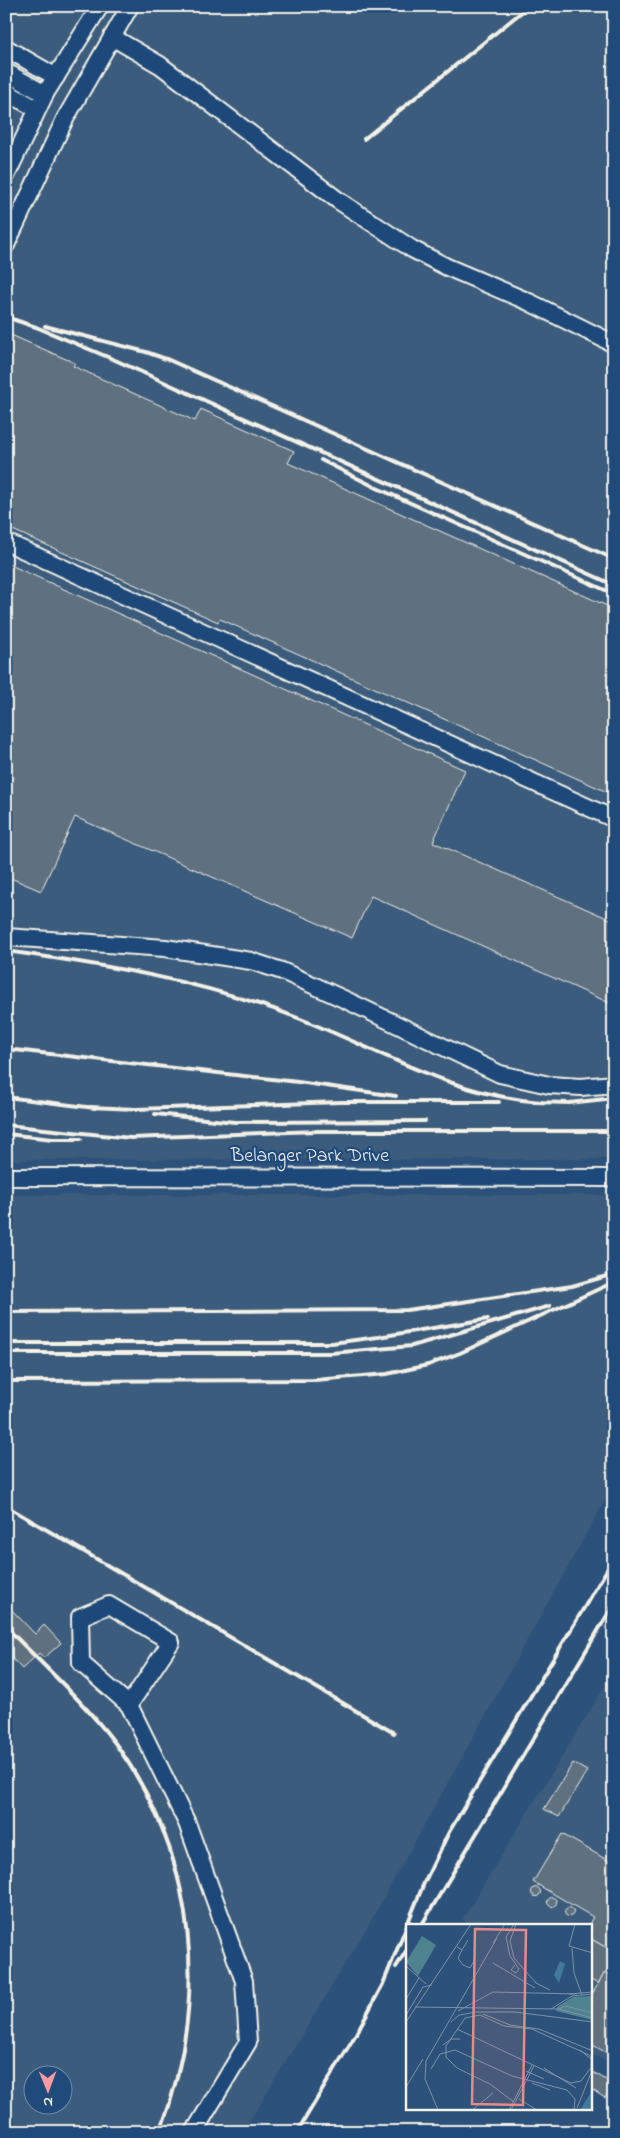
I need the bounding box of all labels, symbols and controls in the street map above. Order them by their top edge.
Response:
street label: Belanger Park Drive [230,1142,389,1172]
inset map [406,1924,592,2110]
north arrow [22,2066,72,2116]
text: N [43,2091,53,2112]

